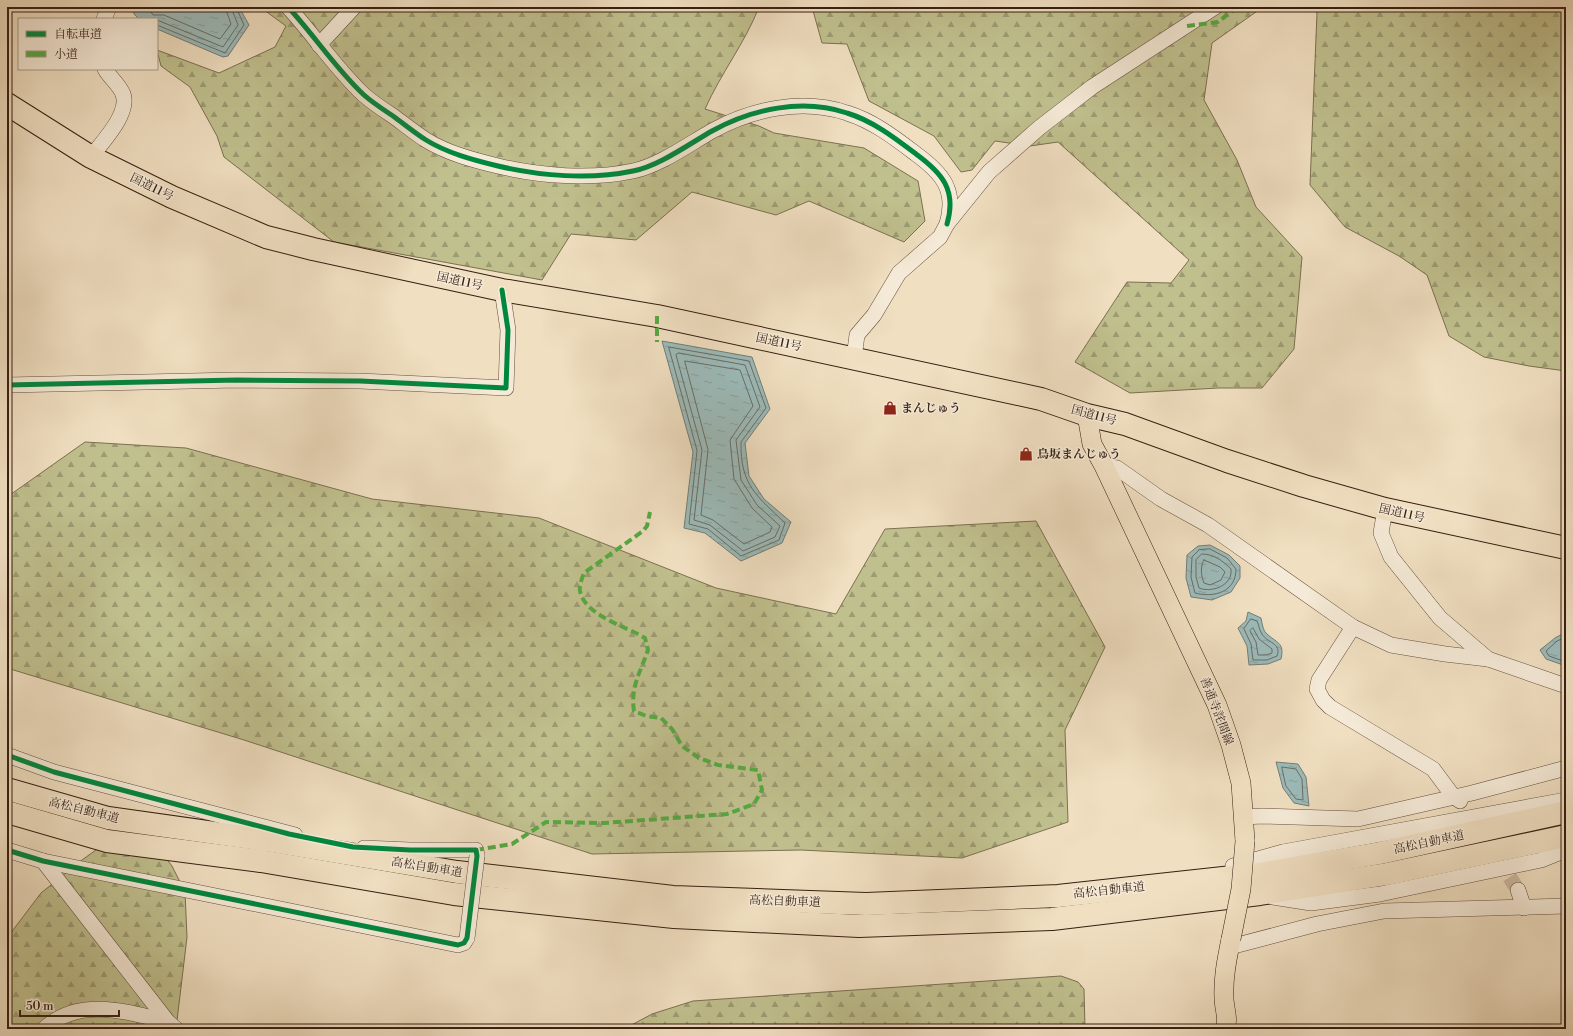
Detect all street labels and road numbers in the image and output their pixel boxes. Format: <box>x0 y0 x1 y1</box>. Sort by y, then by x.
street label: 国道11号 <box>127 170 176 204</box>
street label: 国道11号 <box>435 269 484 294</box>
street label: 国道11号 <box>754 330 803 355</box>
street label: 国道11号 <box>1069 402 1118 429</box>
street label: 国道11号 <box>1377 501 1426 526</box>
street label: 善通寺詫間線 <box>1197 675 1236 747</box>
street label: 高松自動車道 <box>47 794 121 826</box>
street label: 高松自動車道 <box>1392 828 1466 857</box>
street label: 高松自動車道 <box>390 854 464 881</box>
street label: 高松自動車道 <box>1072 879 1146 902</box>
street label: 高松自動車道 <box>749 893 821 910</box>

